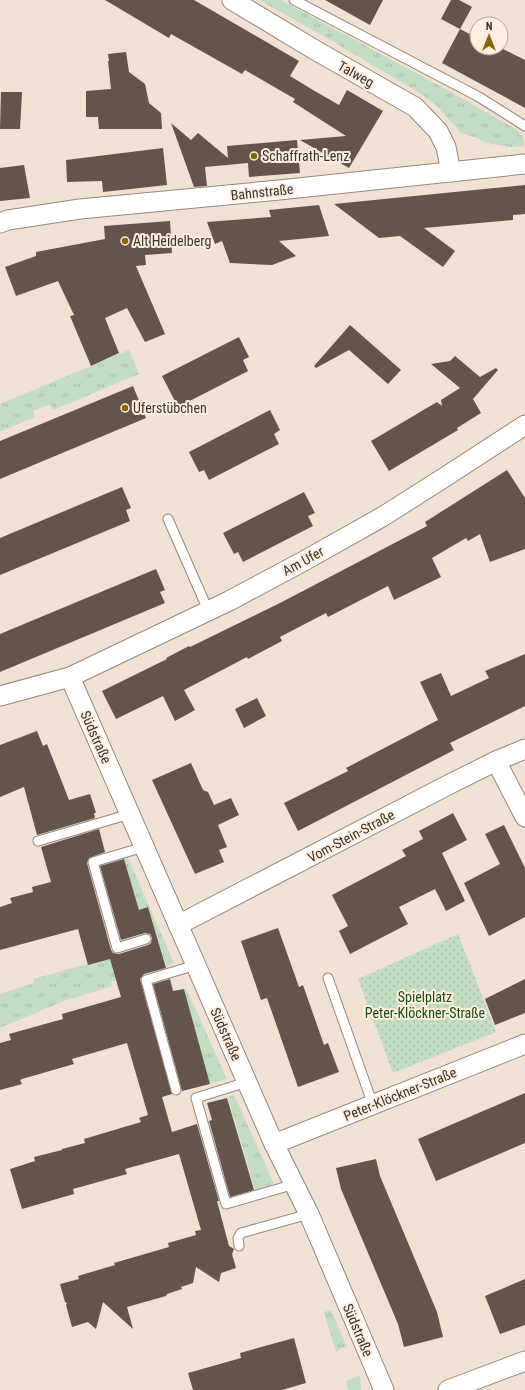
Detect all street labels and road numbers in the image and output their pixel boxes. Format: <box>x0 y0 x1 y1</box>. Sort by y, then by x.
street label: Talweg <box>335 58 377 90</box>
street label: Bahnstraße <box>230 181 295 203</box>
street label: Am Ufer <box>280 543 326 579</box>
street label: Südstraße <box>77 708 115 766</box>
street label: Vom-Stein-Straße <box>305 806 398 866</box>
street label: Südstraße <box>207 1005 245 1063</box>
street label: Peter-Klöckner-Straße <box>341 1064 459 1124</box>
street label: Südstraße <box>340 1301 376 1359</box>

